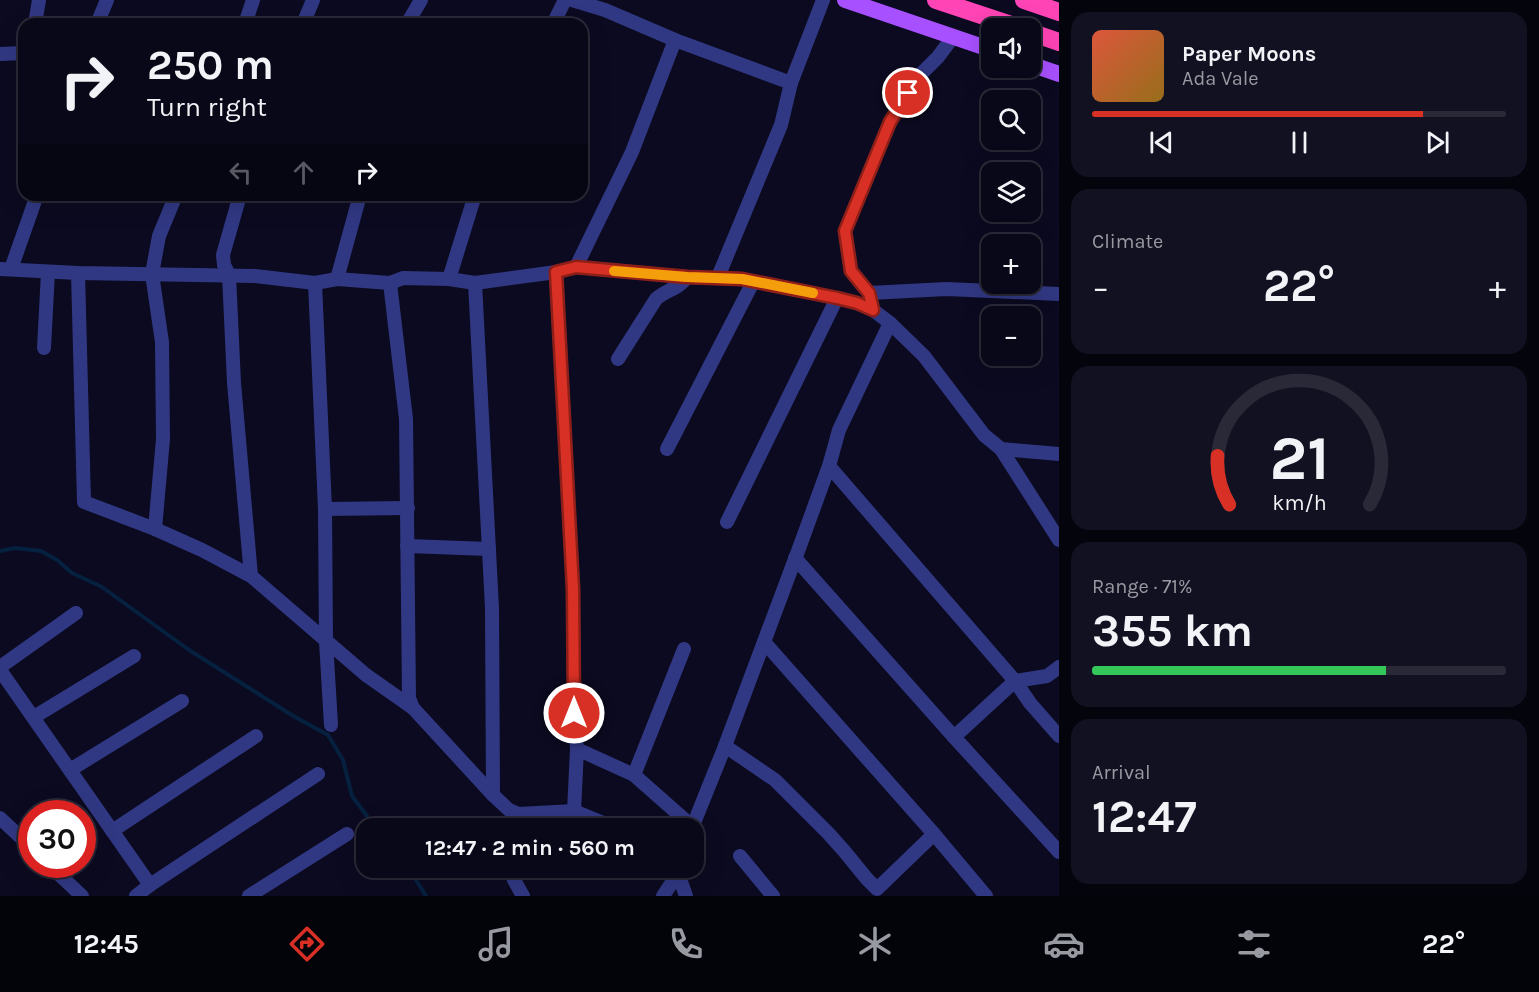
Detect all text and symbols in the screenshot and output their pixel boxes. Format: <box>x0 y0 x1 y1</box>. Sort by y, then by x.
map controls <box>981 18 1041 366</box>
button: sound <box>981 18 1041 78</box>
text: 250 m <box>147 40 274 90</box>
text: Paper Moons <box>1182 41 1316 67</box>
icon: right <box>48 42 126 120</box>
pin <box>882 67 933 118</box>
text: Ada Vale <box>1182 67 1259 90</box>
icon: arrive <box>891 76 924 109</box>
button: search <box>981 90 1041 150</box>
text: Turn right <box>147 91 267 123</box>
icon: previous <box>1145 126 1178 159</box>
icon: pause <box>1283 126 1316 159</box>
icon: next <box>1421 126 1454 159</box>
icon: left <box>224 156 257 189</box>
icon: ahead <box>287 156 320 189</box>
icon: right <box>350 156 383 189</box>
button: layers <box>981 162 1041 222</box>
text: Climate <box>1092 230 1163 253</box>
button: + <box>981 234 1041 294</box>
text: 22° <box>1263 260 1335 312</box>
text: − <box>1092 268 1109 306</box>
text: + <box>1489 268 1506 306</box>
button: − <box>981 306 1041 366</box>
text: 21 <box>1269 422 1329 495</box>
text: km/h <box>1272 490 1326 515</box>
text: Range · 71% <box>1092 575 1192 598</box>
text: 355 km <box>1092 605 1253 657</box>
position arrow <box>542 681 606 745</box>
text: Arrival <box>1092 761 1151 784</box>
text: 12:47 <box>1092 791 1197 843</box>
speed limit sign: 30 <box>18 800 96 878</box>
text: 12:47 · 2 min · 560 m <box>425 835 635 861</box>
icon: directions <box>286 923 328 965</box>
icon: music <box>475 923 517 965</box>
icon: phone <box>665 923 707 965</box>
icon: climate <box>854 923 896 965</box>
icon: car <box>1043 923 1085 965</box>
icon: filters <box>1233 923 1275 965</box>
text: 12:45 <box>74 928 139 960</box>
text: 22° <box>1422 928 1465 960</box>

